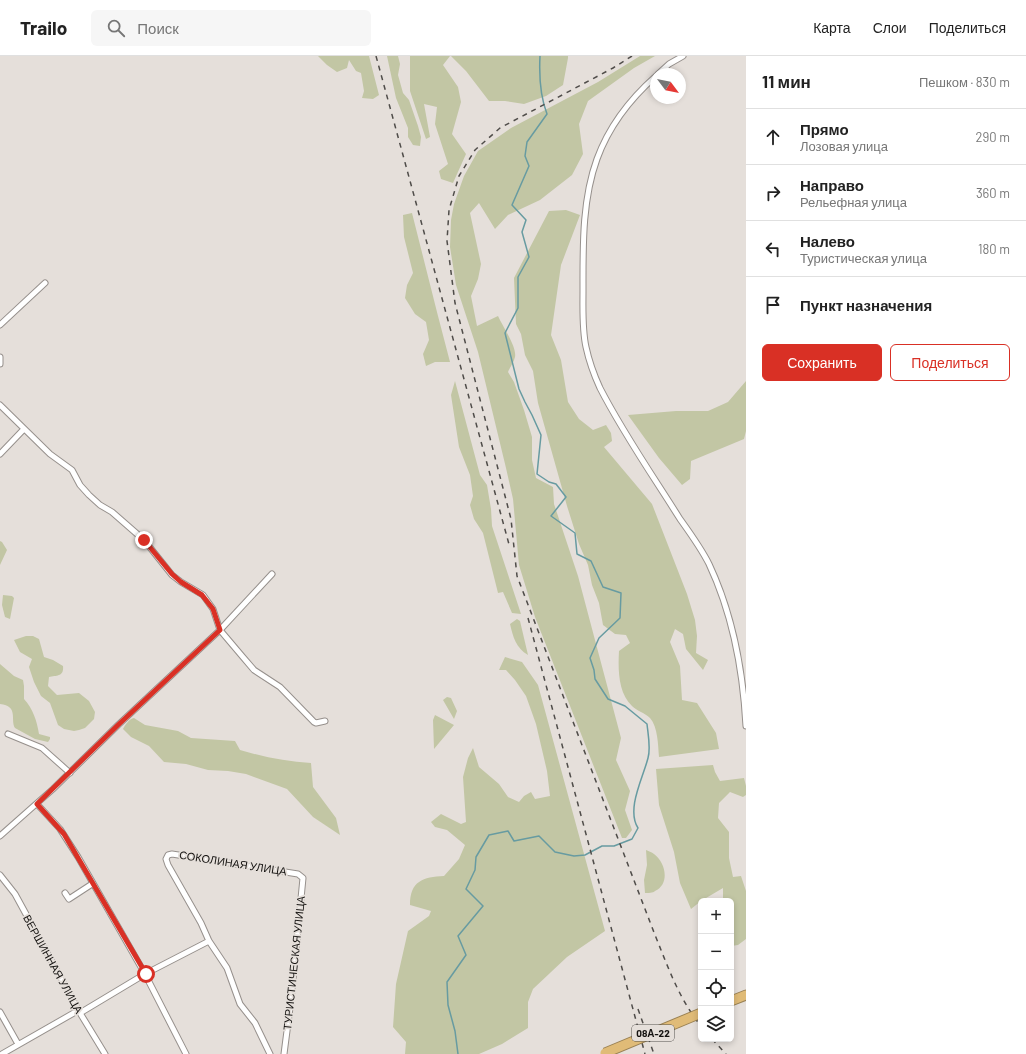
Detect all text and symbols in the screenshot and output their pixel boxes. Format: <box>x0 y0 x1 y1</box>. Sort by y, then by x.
search box <box>91 10 371 46</box>
text: Trailo <box>20 16 67 39</box>
icon: search <box>105 17 127 39</box>
text: Поиск <box>137 19 179 37</box>
text: Карта <box>813 19 851 36</box>
text: Слои <box>873 19 907 36</box>
text: Поделиться <box>929 19 1006 36</box>
north arrow <box>650 68 686 104</box>
text: 11 мин <box>762 71 811 91</box>
text: Пешком · 830 m <box>919 74 1010 90</box>
text: Прямо <box>800 120 849 138</box>
icon: ahead <box>762 126 784 148</box>
text: 290 m <box>976 129 1010 145</box>
text: Лозовая улица <box>800 138 888 154</box>
text: Направо <box>800 176 864 194</box>
icon: right <box>762 182 784 204</box>
text: 360 m <box>976 185 1010 201</box>
text: Рельефная улица <box>800 194 907 210</box>
text: Налево <box>800 232 855 250</box>
icon: left <box>762 238 784 260</box>
text: 180 m <box>978 241 1010 257</box>
text: Туристическая улица <box>800 250 927 266</box>
icon: arrive <box>762 294 784 316</box>
text: Пункт назначения <box>800 296 932 314</box>
button: Сохранить <box>762 344 882 381</box>
button: Поделиться <box>890 344 1010 381</box>
route end <box>135 531 153 549</box>
street label: СОКОЛИНАЯ УЛИЦА <box>178 848 288 878</box>
street label: ТУРИСТИЧЕСКАЯ УЛИЦА <box>280 895 307 1031</box>
map controls <box>698 898 734 1042</box>
button: + <box>698 898 734 934</box>
street label: ВЕРШИННАЯ УЛИЦА <box>21 912 86 1016</box>
button: − <box>698 934 734 970</box>
route start <box>137 965 155 983</box>
button: locate <box>698 970 734 1006</box>
button: layers <box>698 1006 734 1042</box>
road number: 08А-22 <box>632 1025 674 1041</box>

